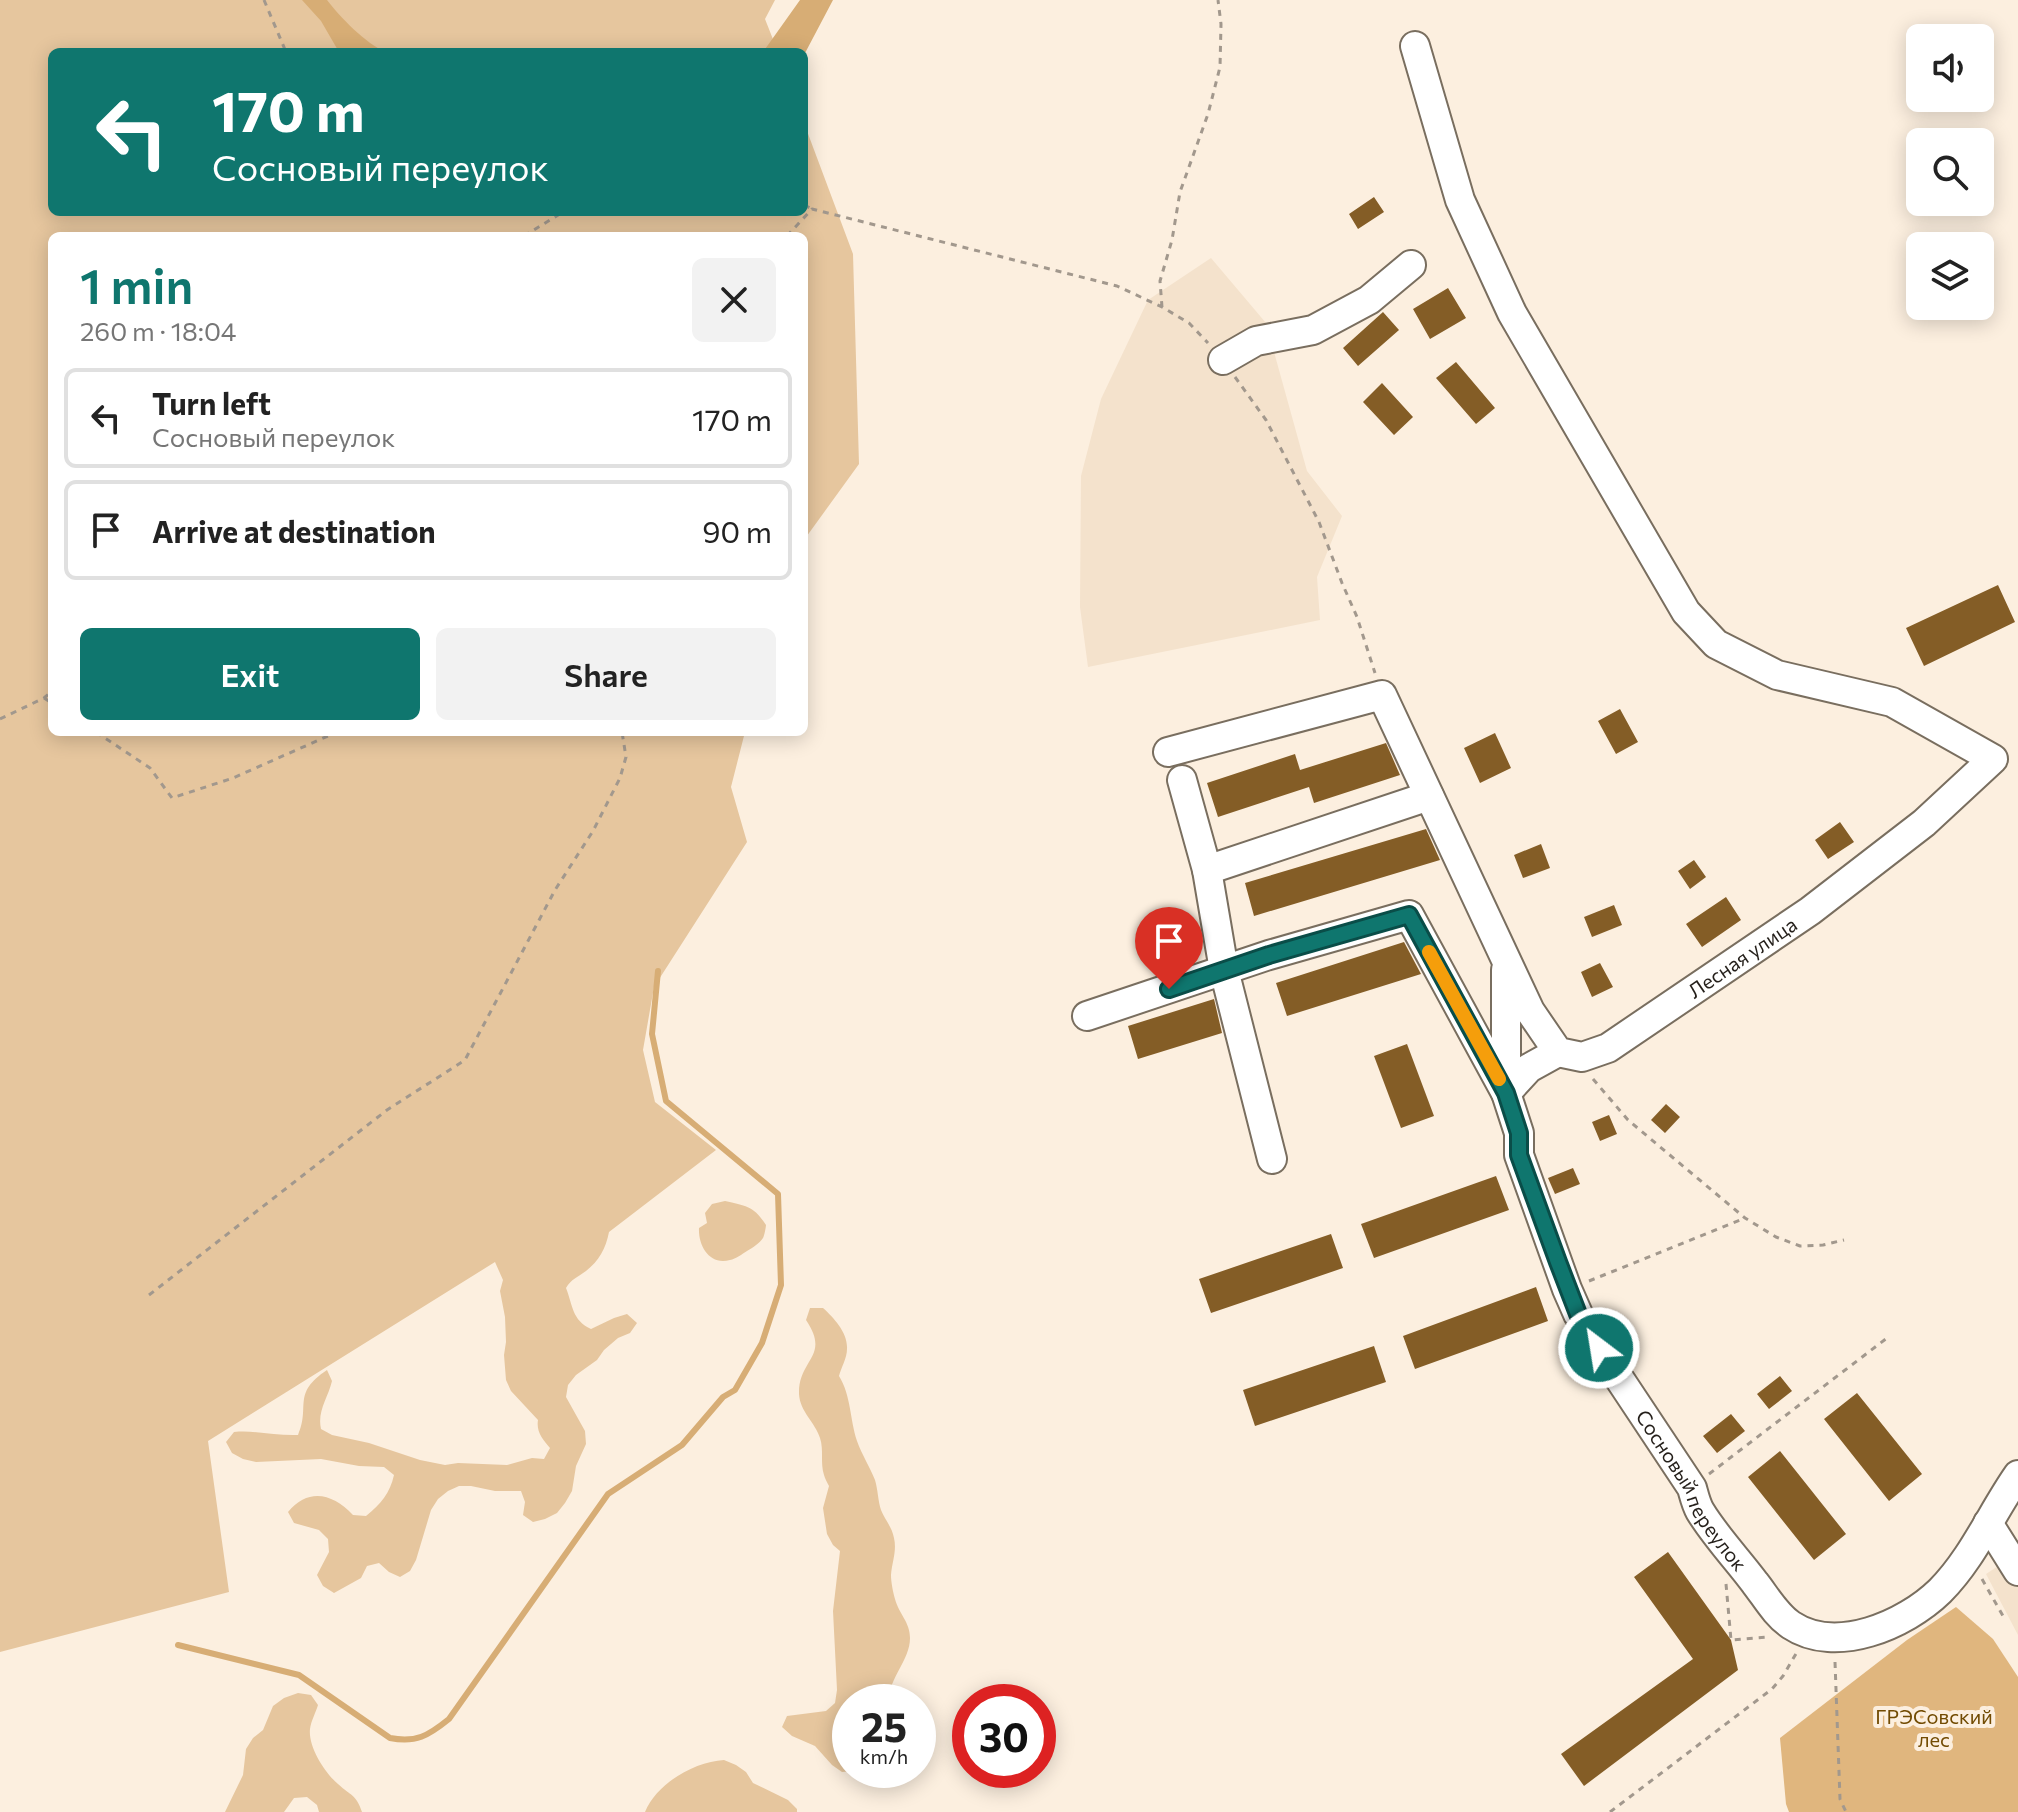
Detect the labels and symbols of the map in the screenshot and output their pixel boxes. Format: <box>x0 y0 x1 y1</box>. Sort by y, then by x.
pin <box>1135 907 1203 989</box>
street label: Лесная улица <box>1683 912 1801 1003</box>
position arrow <box>1557 1306 1641 1390</box>
street label: Сосновый переулок <box>1631 1405 1753 1575</box>
speed limit sign: 30 <box>952 1684 1056 1788</box>
park label: ГРЭСовский лес <box>1875 1704 1993 1751</box>

